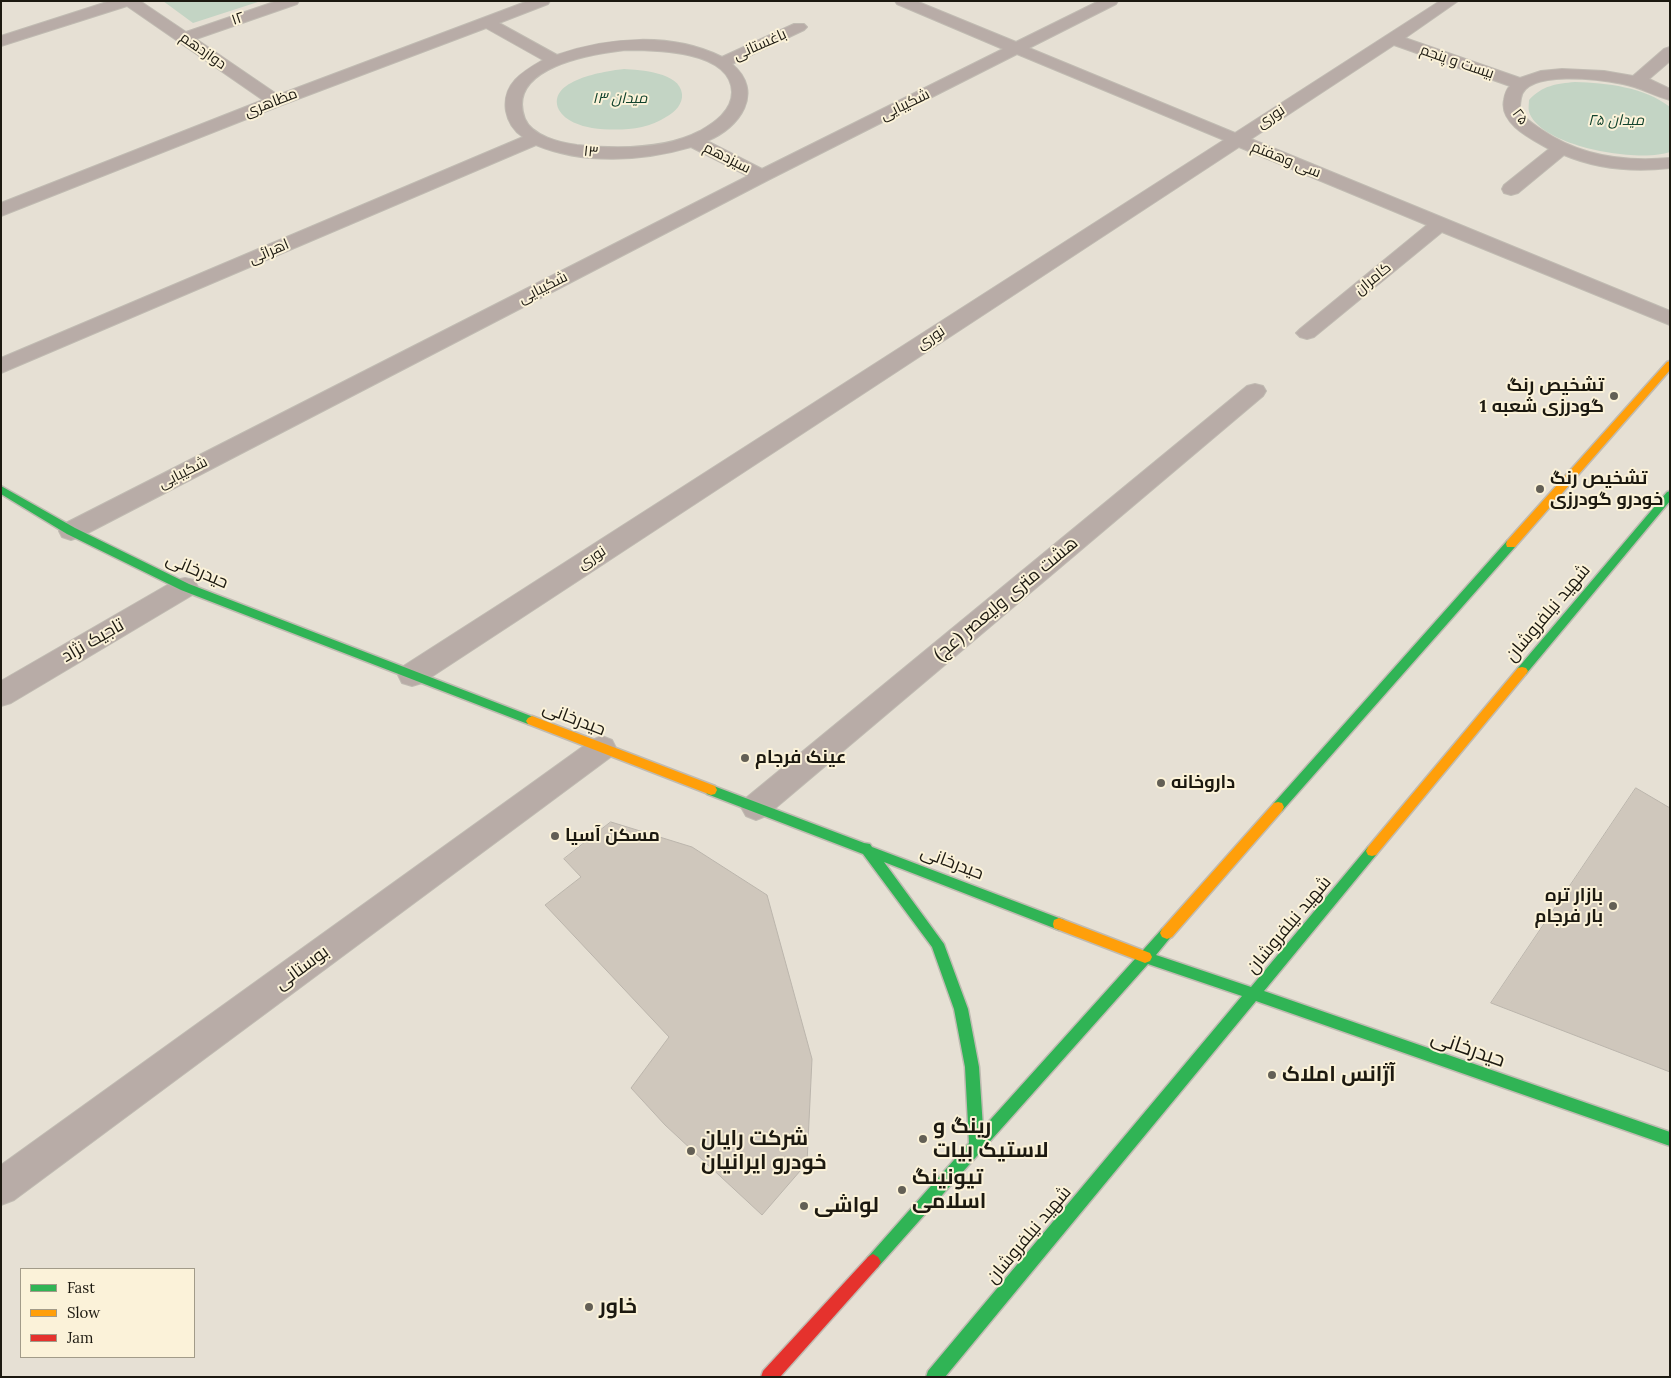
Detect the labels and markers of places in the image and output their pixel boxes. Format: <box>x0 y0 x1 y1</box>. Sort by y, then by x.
place label: تشخیص رنگ گودرزی شعبه 1 <box>1480 375 1604 418</box>
marker: تشخیص رنگ گودرزی شعبه 1 <box>1608 390 1620 402</box>
place label: تشخیص رنگ خودرو گودرزی <box>1550 468 1663 510</box>
marker: تشخیص رنگ خودرو گودرزی <box>1534 483 1546 495</box>
place label: عینک فرجام <box>755 747 846 769</box>
marker: عینک فرجام <box>739 752 751 764</box>
place label: داروخانه <box>1171 772 1235 794</box>
marker: داروخانه <box>1155 777 1167 789</box>
place label: مسکن آسیا <box>565 825 660 847</box>
marker: مسکن آسیا <box>549 830 561 842</box>
place label: بازار تره بار فرجام <box>1534 885 1603 928</box>
marker: بازار تره بار فرجام <box>1607 900 1619 912</box>
place label: آژانس املاک <box>1282 1062 1396 1088</box>
marker: آژانس املاک <box>1266 1069 1278 1081</box>
place label: رینگ و لاستیک بیات <box>933 1114 1049 1164</box>
place label: شرکت رایان خودرو ایرانیان <box>701 1126 827 1176</box>
marker: رینگ و لاستیک بیات <box>917 1133 929 1145</box>
marker: شرکت رایان خودرو ایرانیان <box>685 1145 697 1157</box>
place label: تیونینگ اسلامی <box>912 1165 986 1215</box>
marker: تیونینگ اسلامی <box>896 1184 908 1196</box>
place label: لواشی <box>814 1193 879 1219</box>
marker: لواشی <box>798 1200 810 1212</box>
place label: خاور <box>599 1294 637 1320</box>
marker: خاور <box>583 1301 595 1313</box>

